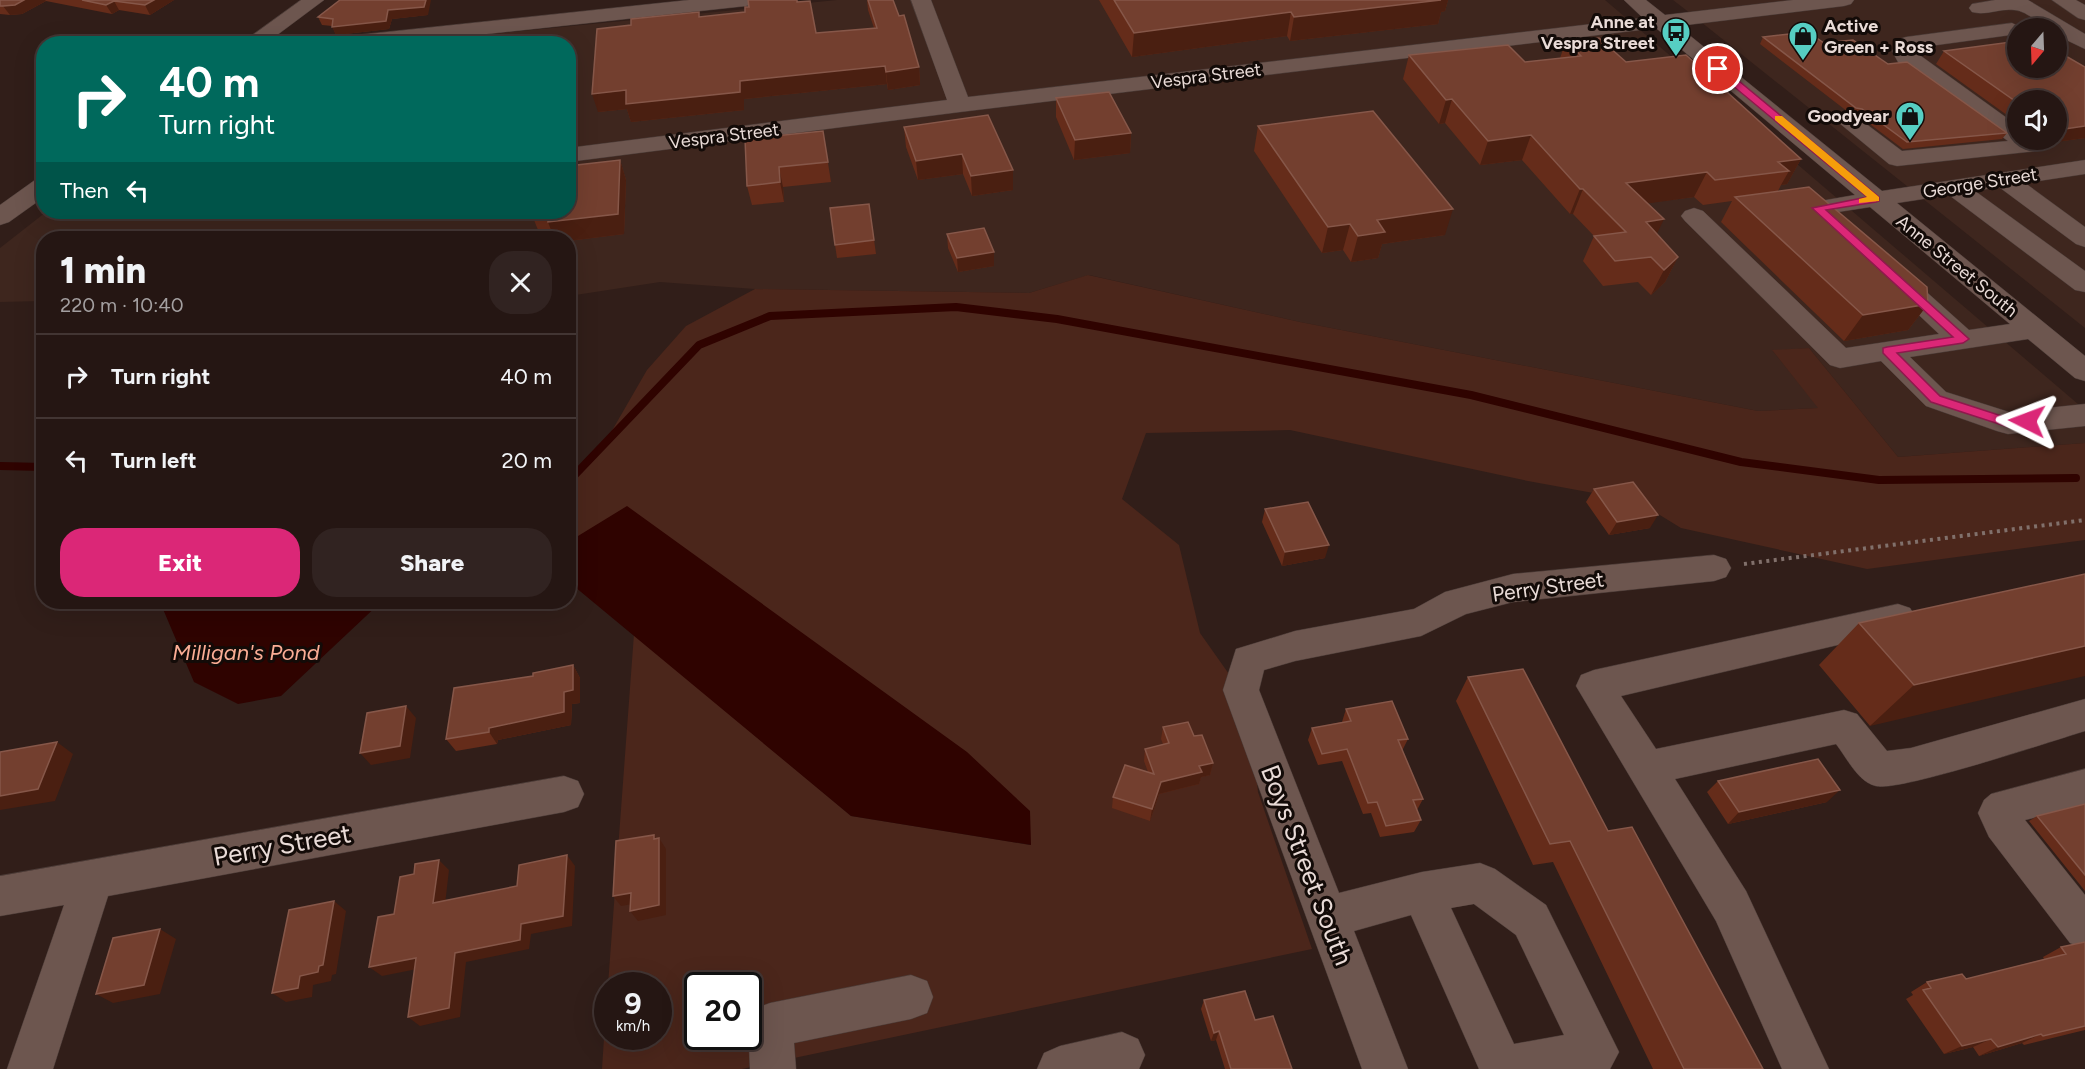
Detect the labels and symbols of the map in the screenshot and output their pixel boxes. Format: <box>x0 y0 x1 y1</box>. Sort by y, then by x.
place label: Anne at Vespra Street <box>1541 11 1655 54</box>
place label: Active Green + Ross <box>1824 15 1934 58</box>
bus stop icon: Anne at Vespra Street <box>1660 16 1692 58</box>
north arrow <box>2007 18 2067 78</box>
shop icon: Active Green + Ross <box>1787 20 1819 62</box>
pin <box>1692 43 1743 94</box>
street label: Vespra Street <box>1150 58 1262 94</box>
shop icon: Goodyear <box>1894 100 1926 142</box>
place label: Goodyear <box>1808 105 1889 127</box>
street label: Vespra Street <box>668 118 780 154</box>
street label: George Street <box>1921 163 2039 203</box>
street label: Anne Street South <box>1892 210 2022 322</box>
position arrow <box>1995 389 2059 453</box>
street label: Perry Street <box>1490 566 1605 607</box>
water label: Milligan's Pond <box>172 639 321 666</box>
street label: Boys Street South <box>1254 760 1360 970</box>
street label: Perry Street <box>211 817 354 873</box>
speed limit sign: 20 <box>684 972 762 1050</box>

